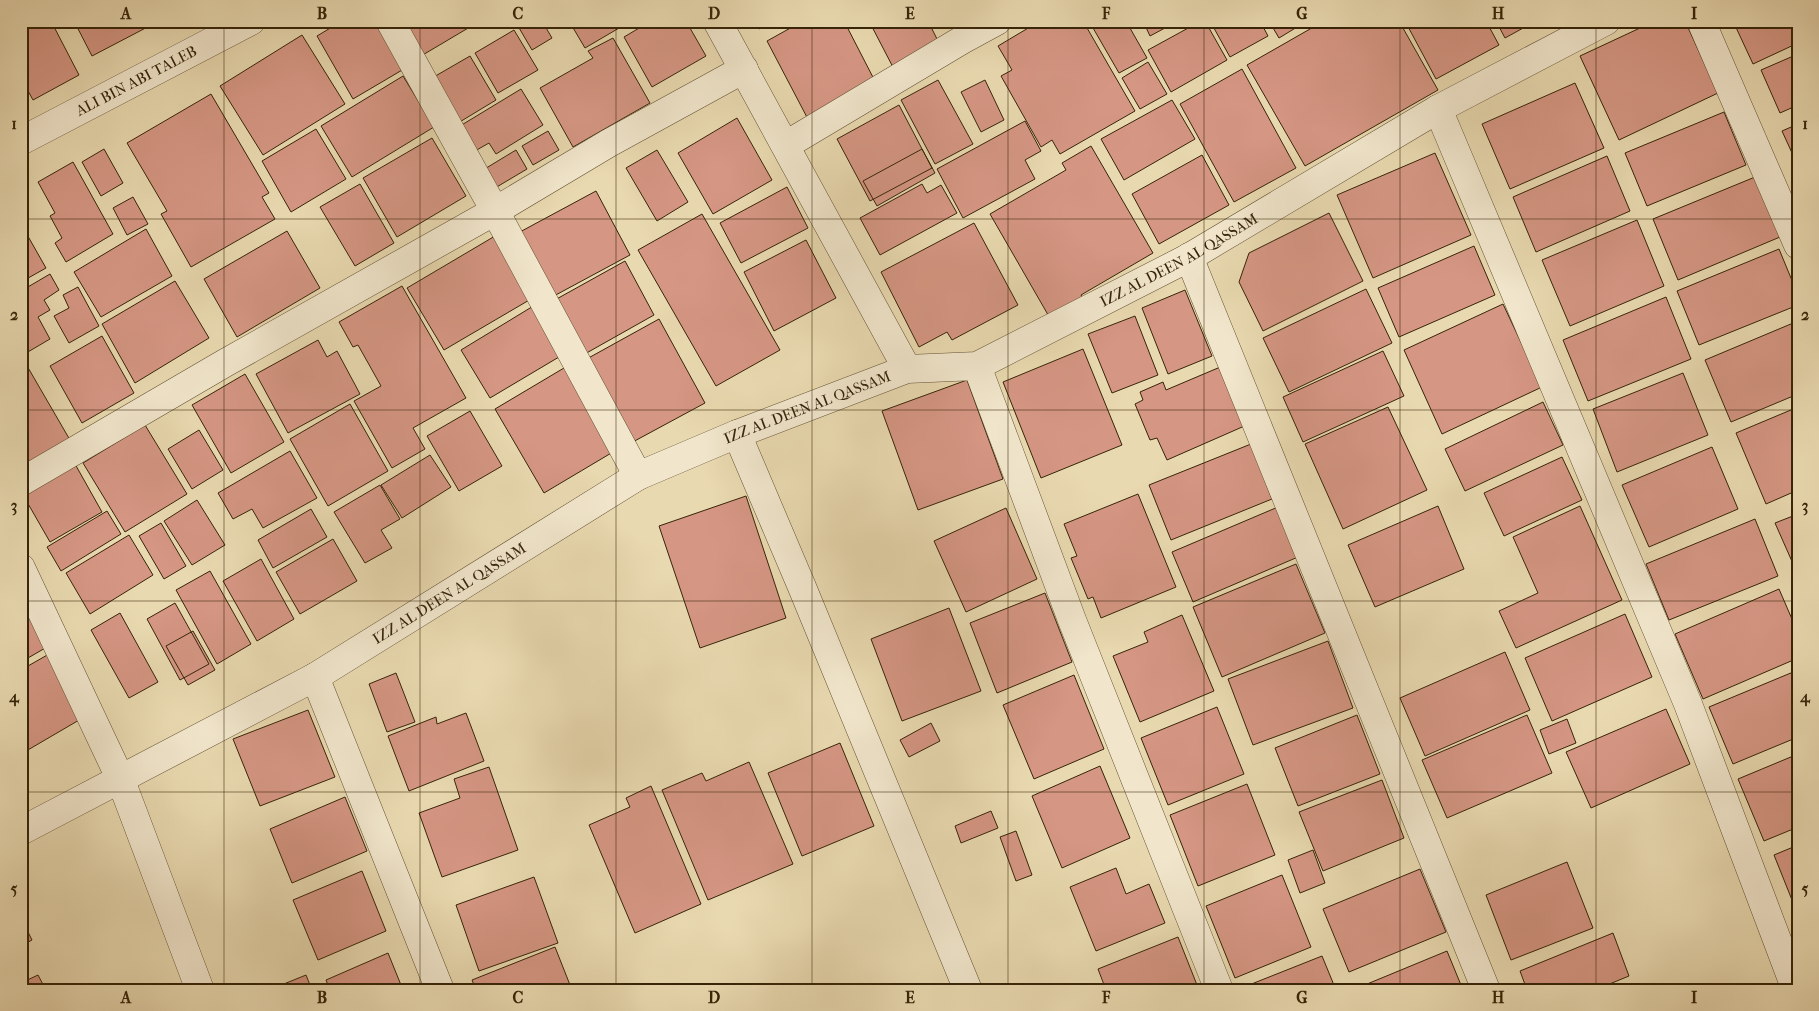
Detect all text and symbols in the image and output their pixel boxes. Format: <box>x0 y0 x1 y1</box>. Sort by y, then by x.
text: A <box>120 4 132 23</box>
text: B <box>317 4 327 23</box>
text: C <box>513 4 524 23</box>
text: D <box>708 4 720 23</box>
text: E <box>905 4 915 23</box>
text: F <box>1101 4 1111 23</box>
text: G <box>1296 4 1308 23</box>
text: H <box>1492 4 1505 23</box>
text: I <box>1691 4 1698 23</box>
street label: ALI BIN ABI TALEB <box>72 42 200 120</box>
text: 1 <box>11 114 17 133</box>
text: 1 <box>1802 114 1808 133</box>
street label: IZZ AL DEEN AL QASSAM <box>1097 209 1261 311</box>
text: 2 <box>10 305 18 324</box>
text: 2 <box>1801 305 1809 324</box>
street label: IZZ AL DEEN AL QASSAM <box>721 367 894 448</box>
text: 3 <box>11 496 17 516</box>
text: 3 <box>1802 496 1808 516</box>
street label: IZZ AL DEEN AL QASSAM <box>369 539 530 648</box>
text: 4 <box>8 687 20 707</box>
text: 4 <box>1799 687 1811 707</box>
text: 5 <box>11 879 18 898</box>
text: 5 <box>1802 879 1809 898</box>
text: A <box>120 988 132 1007</box>
text: B <box>317 988 327 1007</box>
text: C <box>513 988 524 1007</box>
text: D <box>708 988 720 1007</box>
text: E <box>905 988 915 1007</box>
text: F <box>1101 988 1111 1007</box>
text: G <box>1296 988 1308 1007</box>
text: H <box>1492 988 1505 1007</box>
text: I <box>1691 988 1698 1007</box>

